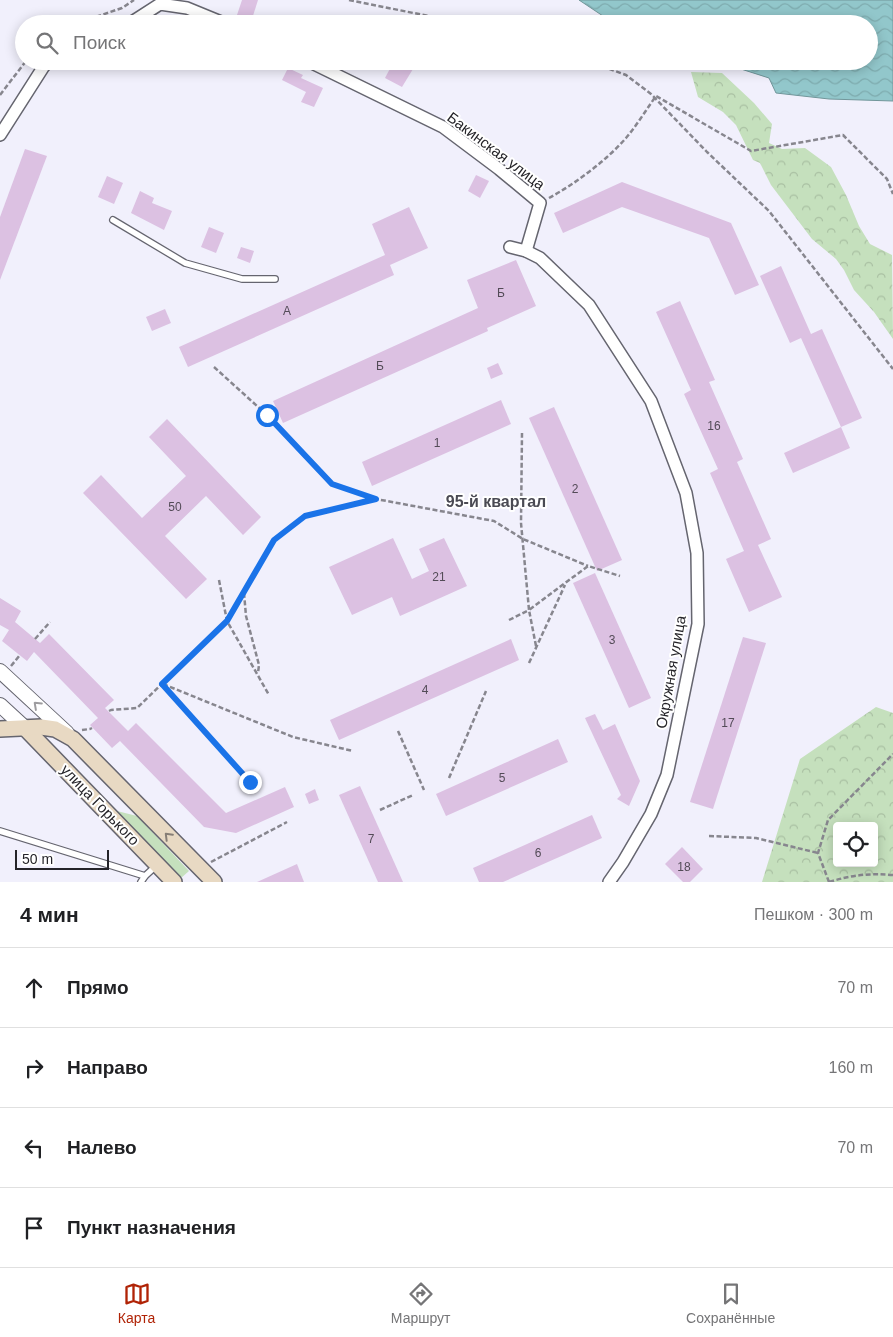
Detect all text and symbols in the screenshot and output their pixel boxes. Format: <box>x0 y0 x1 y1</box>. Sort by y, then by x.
search box <box>15 15 878 70</box>
icon: search <box>33 29 61 57</box>
text: Поиск <box>73 32 126 53</box>
street label: Бакинская улица <box>444 108 549 193</box>
house number: Б <box>497 286 505 300</box>
house number: А <box>283 304 291 318</box>
house number: Б <box>376 359 384 373</box>
route start <box>256 404 279 427</box>
house number: 16 <box>707 419 721 433</box>
house number: 1 <box>434 436 441 450</box>
house number: 2 <box>572 482 579 496</box>
district label: 95-й квартал <box>446 493 546 510</box>
house number: 50 <box>168 500 182 514</box>
house number: 21 <box>432 570 446 584</box>
street label: Окружная улица <box>652 614 689 730</box>
house number: 3 <box>609 633 616 647</box>
house number: 4 <box>422 683 429 697</box>
one-way arrow <box>34 702 43 711</box>
house number: 17 <box>721 716 735 730</box>
street label: улица Горького <box>58 761 143 849</box>
route end <box>239 771 262 794</box>
house number: 5 <box>499 771 506 785</box>
map controls <box>833 822 878 867</box>
button: locate <box>833 822 878 867</box>
house number: 7 <box>368 832 375 846</box>
one-way arrow <box>165 833 174 842</box>
house number: 6 <box>535 846 542 860</box>
scale bar <box>15 847 109 870</box>
text: 50 m <box>22 851 53 867</box>
house number: 18 <box>677 860 691 874</box>
text: 4 мин <box>20 903 79 926</box>
text: Пешком · 300 m <box>754 906 873 923</box>
icon: ahead <box>20 974 48 1002</box>
text: Прямо <box>67 977 129 998</box>
text: 70 m <box>837 979 873 996</box>
icon: right <box>20 1054 48 1082</box>
text: Направо <box>67 1057 148 1078</box>
text: 160 m <box>829 1059 873 1076</box>
icon: left <box>20 1134 48 1162</box>
text: Налево <box>67 1137 137 1158</box>
text: 70 m <box>837 1139 873 1156</box>
icon: arrive <box>20 1214 48 1242</box>
text: Пункт назначения <box>67 1217 236 1238</box>
tab: Карта <box>118 1280 155 1326</box>
tab: Маршрут <box>391 1280 450 1326</box>
tab: Сохранённые <box>686 1280 775 1326</box>

